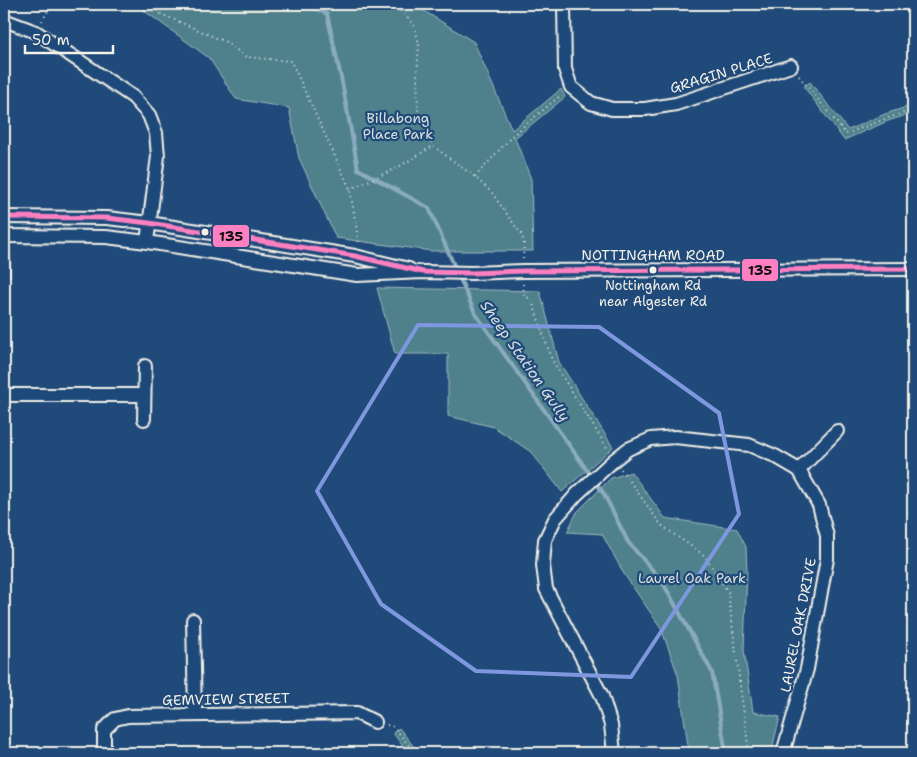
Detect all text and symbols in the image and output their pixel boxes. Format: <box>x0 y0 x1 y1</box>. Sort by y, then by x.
scale bar <box>25 22 112 54</box>
text: 50 m <box>32 30 70 50</box>
street label: GRAGIN PLACE <box>668 49 775 97</box>
park label: Billabong Place Park <box>363 109 433 143</box>
line badge: 135 <box>212 224 250 248</box>
unlabelled marker <box>200 227 210 237</box>
text: 135 <box>219 227 244 245</box>
street label: NOTTINGHAM ROAD <box>581 246 725 264</box>
line badge: 135 <box>741 258 779 282</box>
text: 135 <box>748 261 773 279</box>
marker: Nottingham Rd near Algester Rd <box>648 265 658 275</box>
place label: Nottingham Rd near Algester Rd <box>599 277 707 310</box>
water label: Sheep Station Gully <box>476 296 574 426</box>
street label: LAUREL OAK DRIVE <box>776 556 820 694</box>
park label: Laurel Oak Park <box>638 569 746 587</box>
street label: GEMVIEW STREET <box>162 689 290 709</box>

